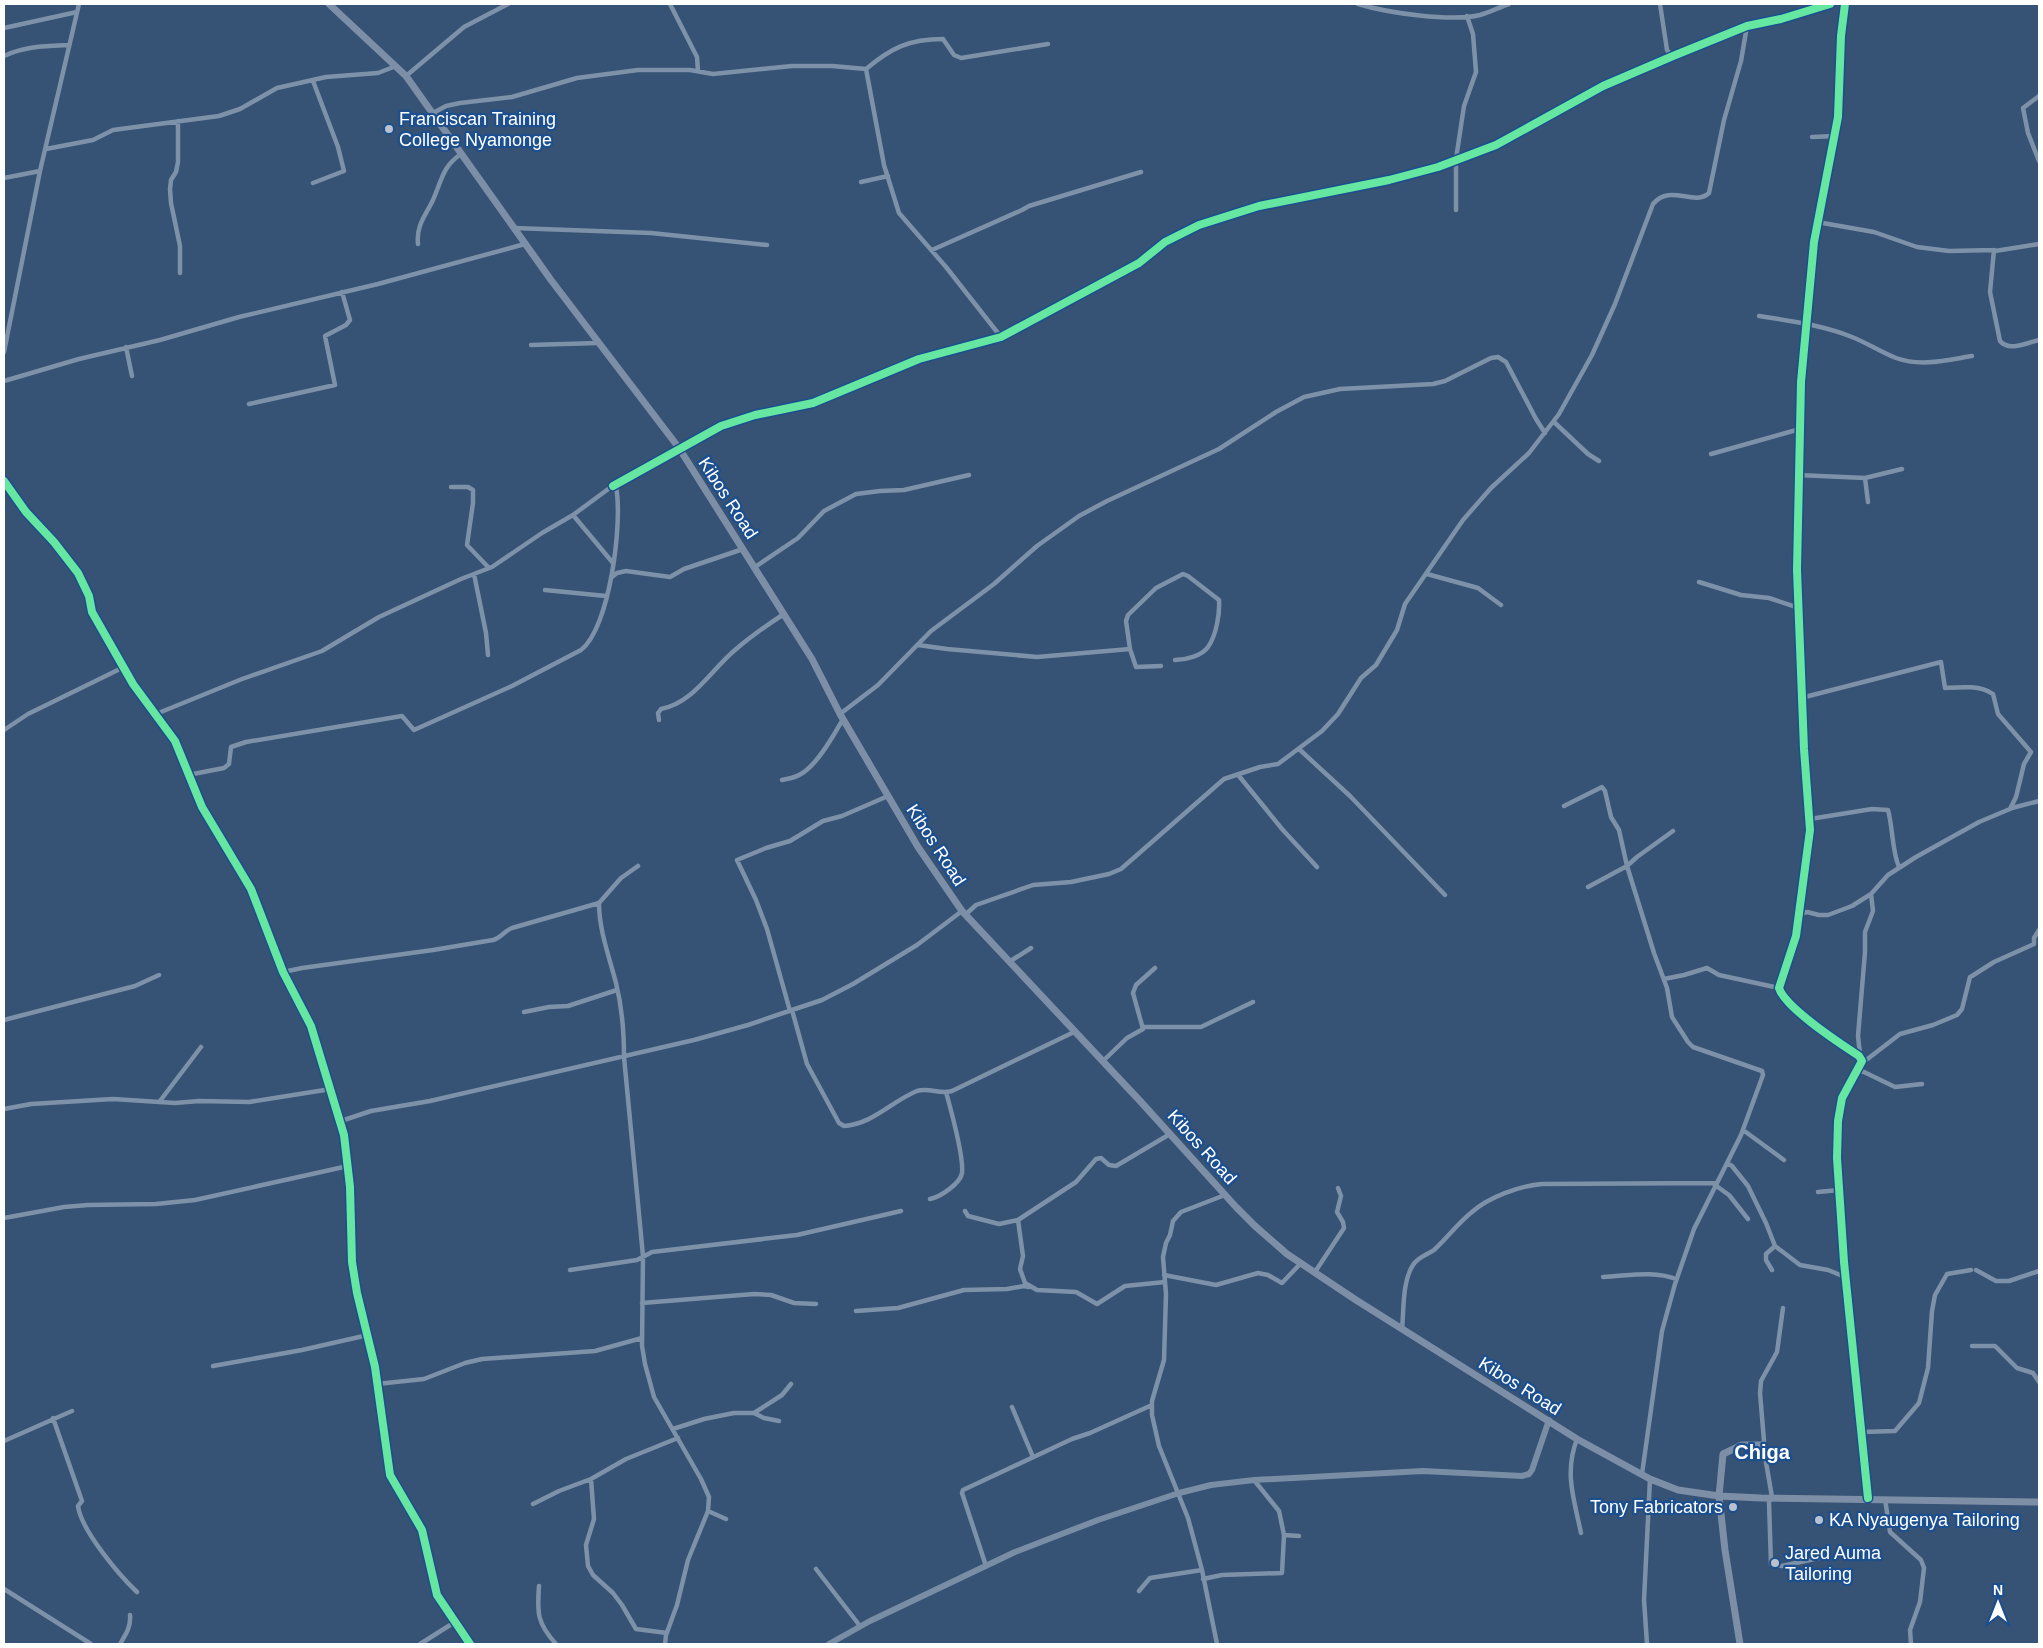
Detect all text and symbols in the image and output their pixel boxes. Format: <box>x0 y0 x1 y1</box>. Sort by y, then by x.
place label: Franciscan Training College Nyamonge <box>399 109 556 150</box>
marker: Franciscan Training College Nyamonge <box>383 123 395 135</box>
street label: Kibos Road <box>694 454 762 542</box>
street label: Kibos Road <box>902 801 970 889</box>
street label: Kibos Road <box>1163 1106 1241 1188</box>
street label: Kibos Road <box>1475 1353 1565 1419</box>
district label: Chiga <box>1734 1441 1791 1463</box>
place label: Tony Fabricators <box>1590 1497 1723 1517</box>
marker: Tony Fabricators <box>1727 1501 1739 1513</box>
place label: KA Nyaugenya Tailoring <box>1829 1510 2020 1530</box>
marker: KA Nyaugenya Tailoring <box>1813 1514 1825 1526</box>
place label: Jared Auma Tailoring <box>1785 1543 1882 1584</box>
marker: Jared Auma Tailoring <box>1769 1557 1781 1569</box>
north arrow <box>1973 1578 2023 1628</box>
text: N <box>1993 1582 2003 1598</box>

